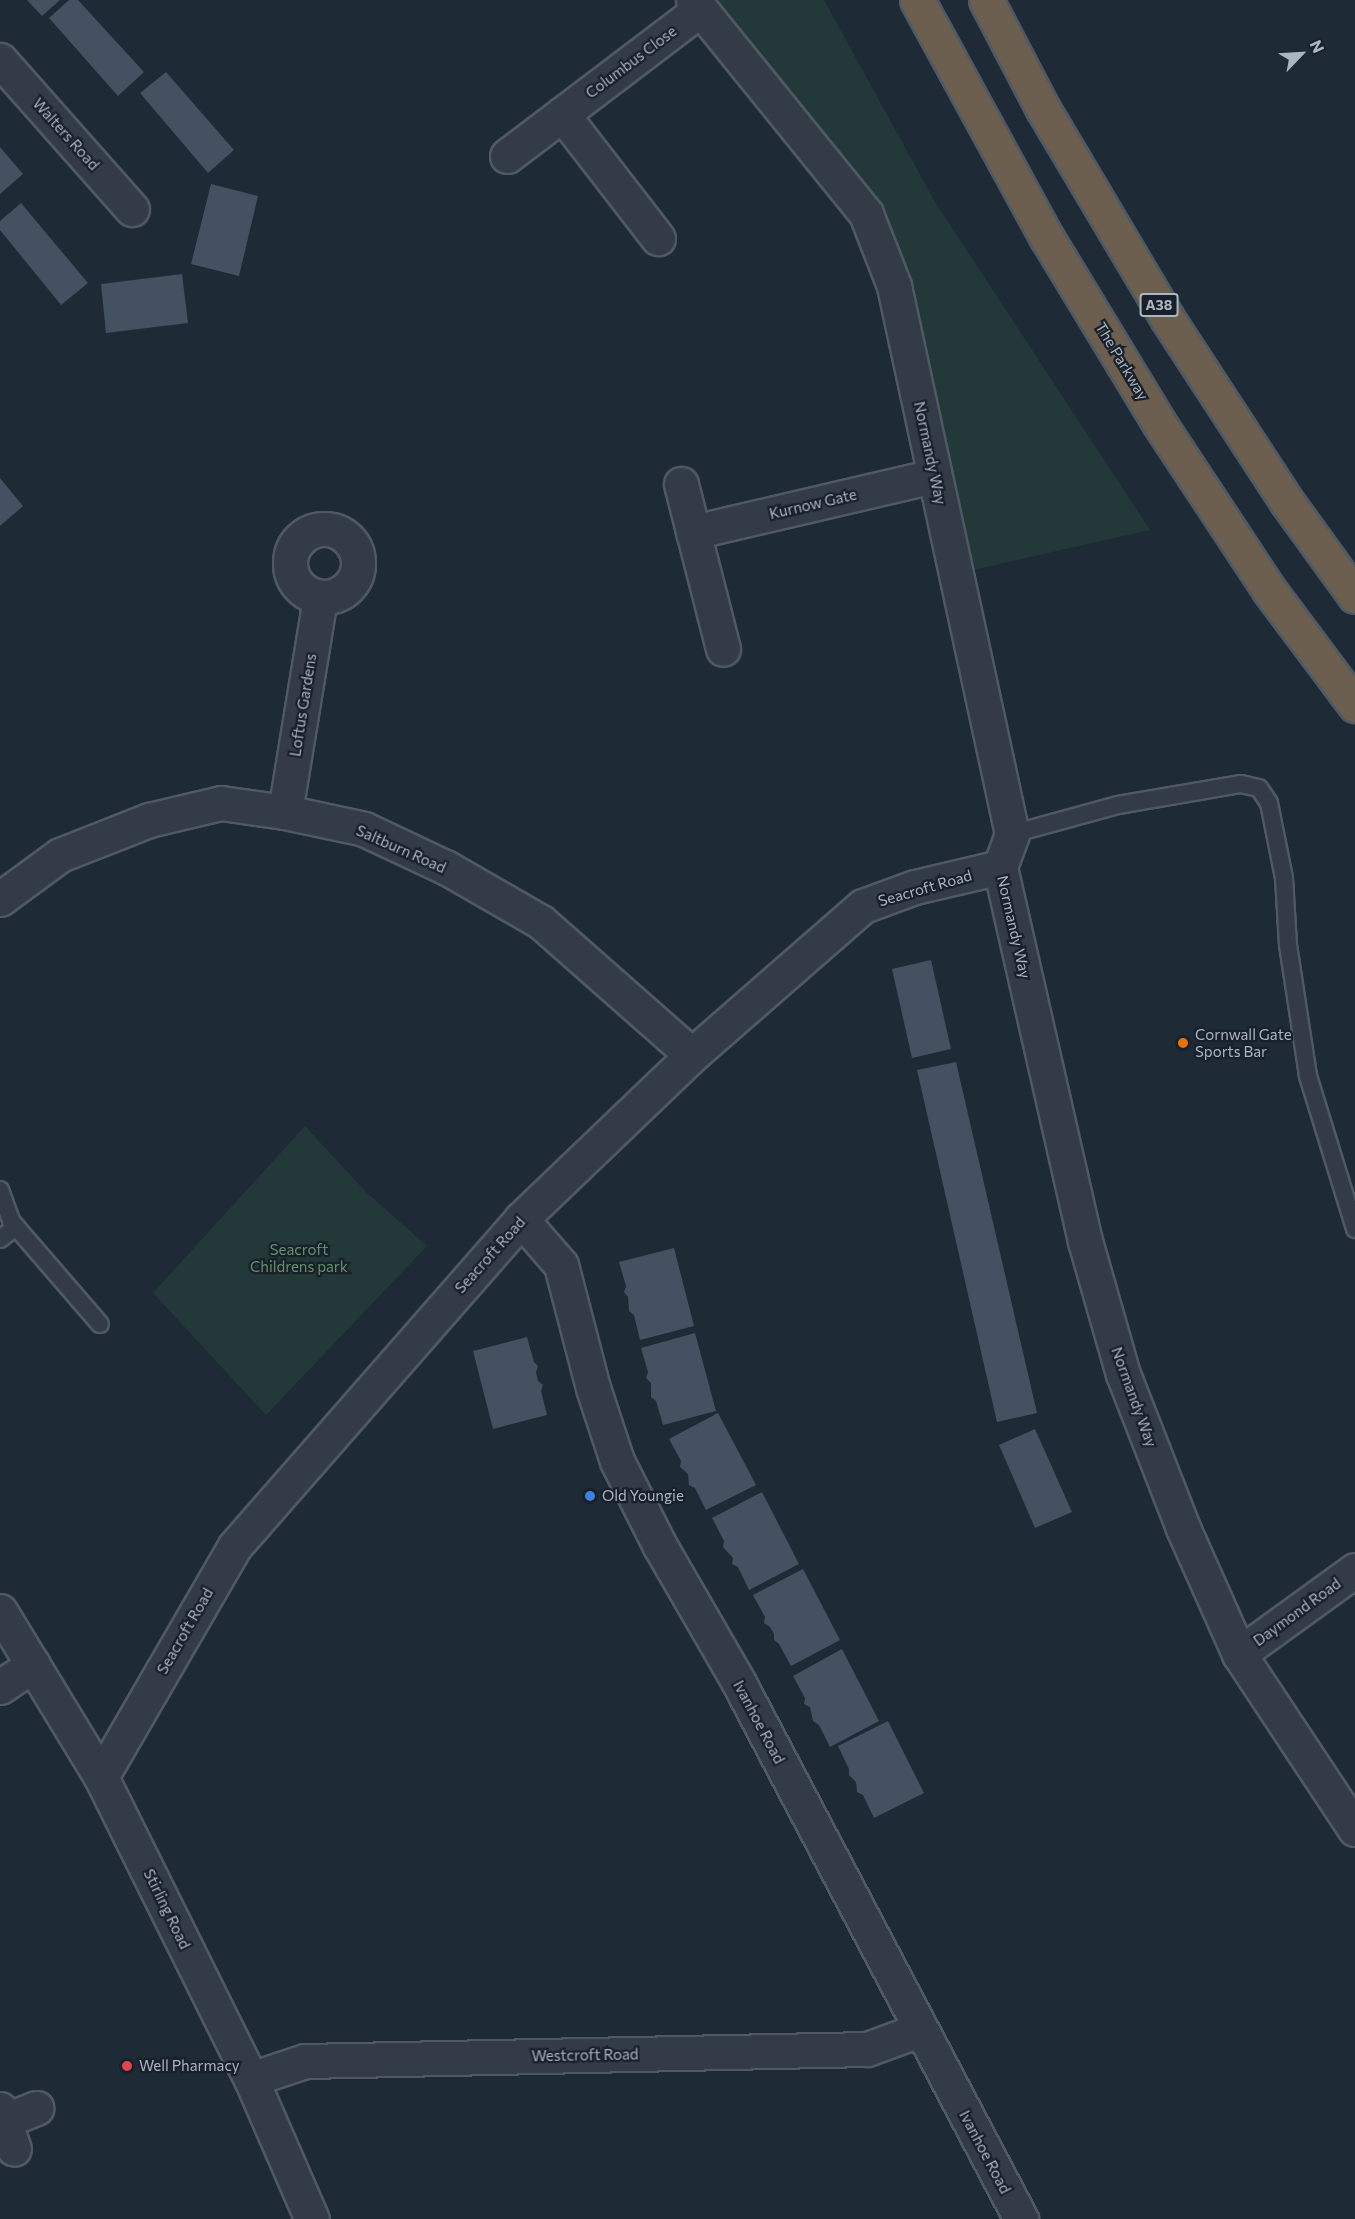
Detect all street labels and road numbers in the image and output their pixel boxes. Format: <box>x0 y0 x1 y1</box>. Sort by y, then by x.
street label: Columbus Close <box>582 22 680 102</box>
street label: Walters Road <box>29 94 103 174</box>
road number: A38 <box>1140 294 1178 316</box>
street label: The Parkway <box>1092 319 1152 403</box>
street label: Normandy Way <box>910 400 950 506</box>
street label: Kurnow Gate <box>768 485 858 523</box>
street label: Loftus Gardens <box>286 652 320 758</box>
street label: Saltburn Road <box>353 821 449 877</box>
street label: Seacroft Road <box>876 866 974 910</box>
street label: Normandy Way <box>993 874 1035 980</box>
street label: Seacroft Road <box>451 1213 529 1297</box>
street label: Normandy Way <box>1108 1345 1160 1449</box>
street label: Daymond Road <box>1250 1574 1344 1650</box>
street label: Seacroft Road <box>153 1585 217 1677</box>
street label: Ivanhoe Road <box>730 1677 788 1767</box>
street label: Stirling Road <box>140 1866 194 1952</box>
street label: Westcroft Road <box>531 2045 639 2065</box>
street label: Ivanhoe Road <box>956 2107 1014 2197</box>

